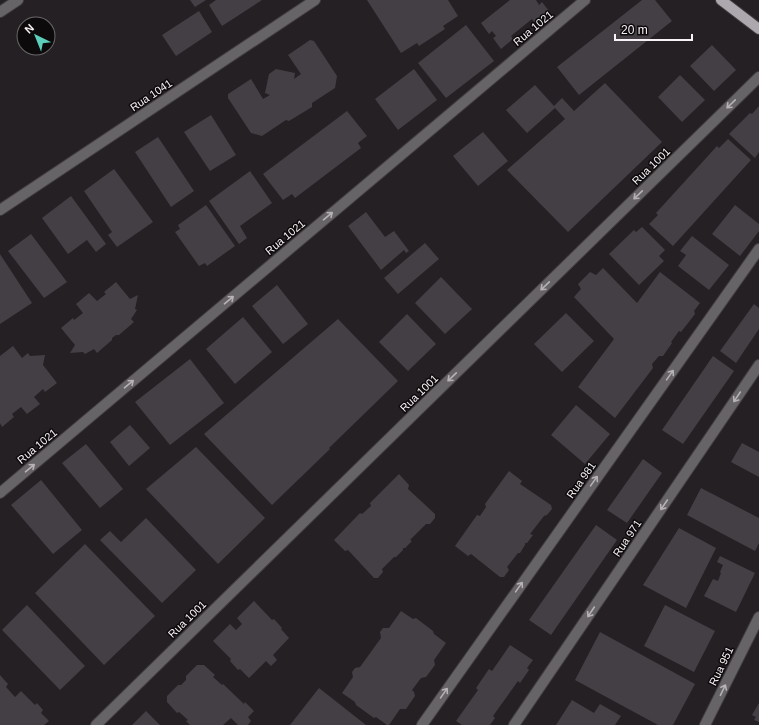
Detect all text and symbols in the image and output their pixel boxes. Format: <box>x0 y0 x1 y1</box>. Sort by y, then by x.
street label: Rua 1021 <box>511 8 555 48</box>
north arrow <box>16 16 56 56</box>
scale bar <box>615 16 692 42</box>
text: N <box>22 22 36 36</box>
text: 20 m <box>621 23 648 37</box>
street label: Rua 1041 <box>128 77 174 113</box>
one-way arrow <box>726 100 736 109</box>
street label: Rua 1001 <box>630 145 672 187</box>
one-way arrow <box>633 190 643 200</box>
one-way arrow <box>323 212 334 221</box>
street label: Rua 1021 <box>263 217 307 257</box>
one-way arrow <box>540 281 550 291</box>
one-way arrow <box>223 296 234 305</box>
one-way arrow <box>666 370 674 381</box>
street label: Rua 1001 <box>398 372 440 414</box>
one-way arrow <box>447 372 457 382</box>
one-way arrow <box>124 379 135 388</box>
one-way arrow <box>733 392 741 403</box>
street label: Rua 1021 <box>15 426 59 466</box>
street label: Rua 981 <box>564 460 598 500</box>
one-way arrow <box>24 463 35 472</box>
one-way arrow <box>590 476 598 487</box>
one-way arrow <box>660 499 668 510</box>
street label: Rua 971 <box>610 517 644 559</box>
one-way arrow <box>515 582 523 593</box>
street label: Rua 1001 <box>166 598 208 640</box>
one-way arrow <box>587 607 595 618</box>
street label: Rua 951 <box>706 645 736 687</box>
one-way arrow <box>720 684 727 696</box>
one-way arrow <box>440 688 448 699</box>

